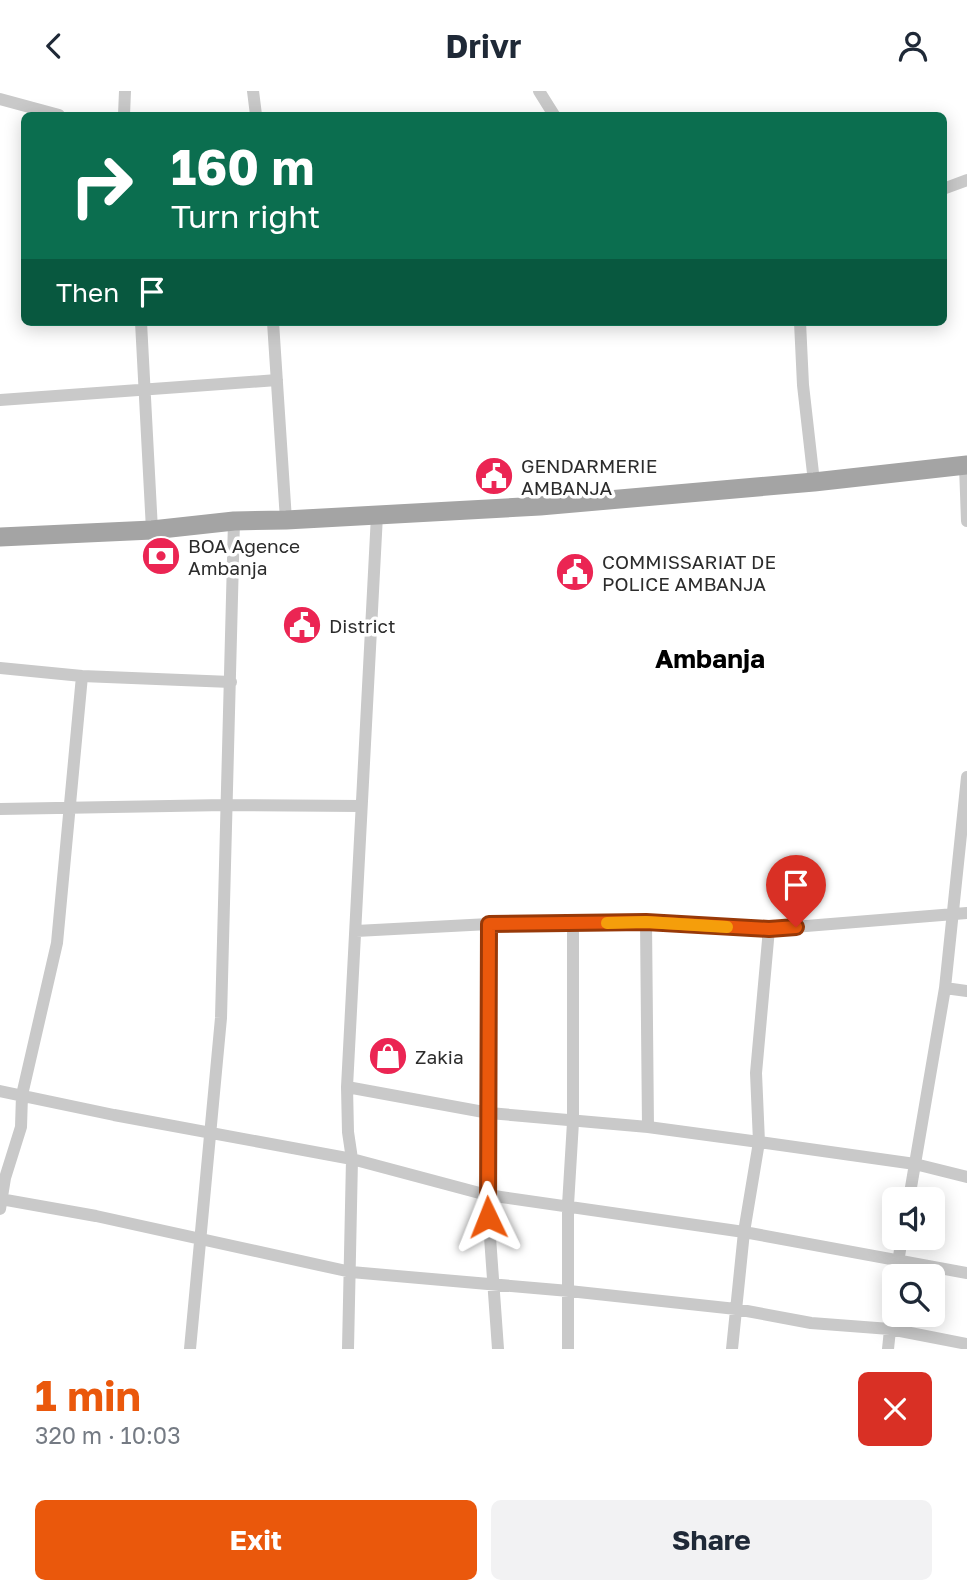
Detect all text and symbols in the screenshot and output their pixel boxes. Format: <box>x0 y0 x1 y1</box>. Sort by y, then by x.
icon: back <box>35 27 73 65</box>
text: Drivr <box>446 27 521 65</box>
icon: person <box>894 27 932 65</box>
text: 160 m <box>171 137 314 196</box>
icon: right <box>56 140 147 231</box>
text: Turn right <box>171 197 320 235</box>
icon: arrive <box>133 273 171 311</box>
text: Then <box>56 277 119 308</box>
place label: GENDARMERIE AMBANJA <box>521 454 657 499</box>
public building icon: GENDARMERIE AMBANJA <box>473 455 515 497</box>
place label: BOA Agence Ambanja <box>188 534 300 579</box>
bank icon: BOA Agence Ambanja <box>140 535 182 577</box>
place label: COMMISSARIAT DE POLICE AMBANJA <box>602 550 776 595</box>
public building icon: COMMISSARIAT DE POLICE AMBANJA <box>554 551 596 593</box>
public building icon: District <box>281 604 323 646</box>
place label: District <box>329 614 396 637</box>
district label: Ambanja <box>655 643 765 674</box>
pin <box>766 855 826 927</box>
icon: arrive <box>777 866 815 904</box>
shop icon: Zakia <box>367 1035 409 1077</box>
place label: Zakia <box>415 1045 464 1068</box>
position arrow <box>451 1180 525 1254</box>
map controls <box>882 1187 945 1327</box>
button: sound <box>882 1187 945 1250</box>
button: search <box>882 1264 945 1327</box>
text: 1 min <box>35 1370 141 1420</box>
button: close <box>858 1372 932 1446</box>
text: 320 m · 10:03 <box>35 1421 181 1449</box>
button: Exit <box>35 1500 477 1580</box>
button: Share <box>491 1500 932 1580</box>

